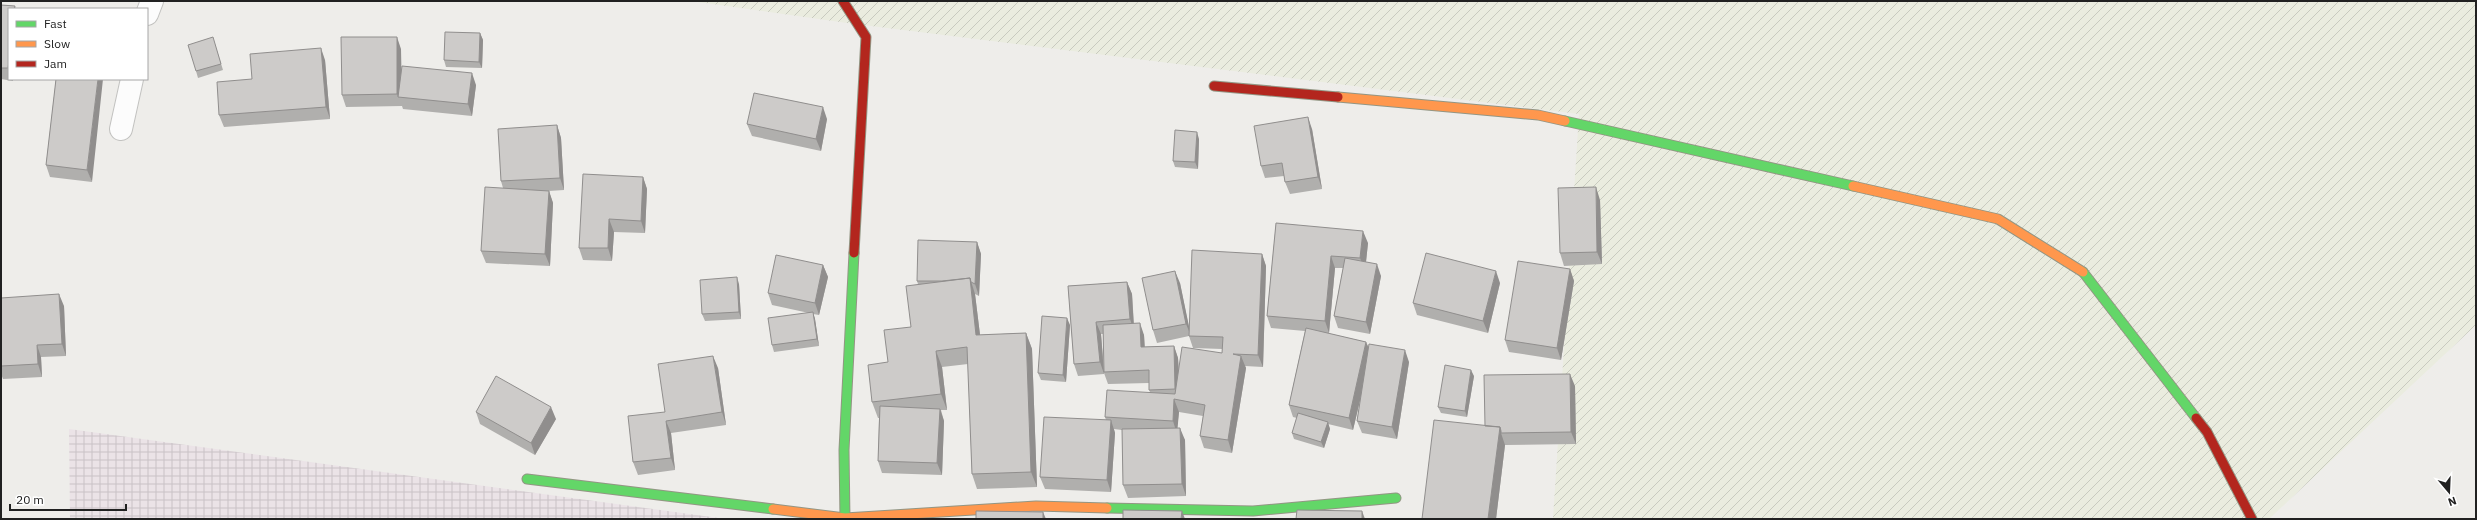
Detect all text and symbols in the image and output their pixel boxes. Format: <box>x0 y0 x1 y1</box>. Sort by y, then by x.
legend <box>8 8 148 80</box>
text: Fast <box>44 16 67 31</box>
text: Slow <box>44 36 70 51</box>
text: Jam <box>44 56 67 71</box>
north arrow <box>2429 472 2469 512</box>
scale bar <box>10 486 126 512</box>
text: 20 m <box>16 492 44 507</box>
text: N <box>2446 494 2458 509</box>

